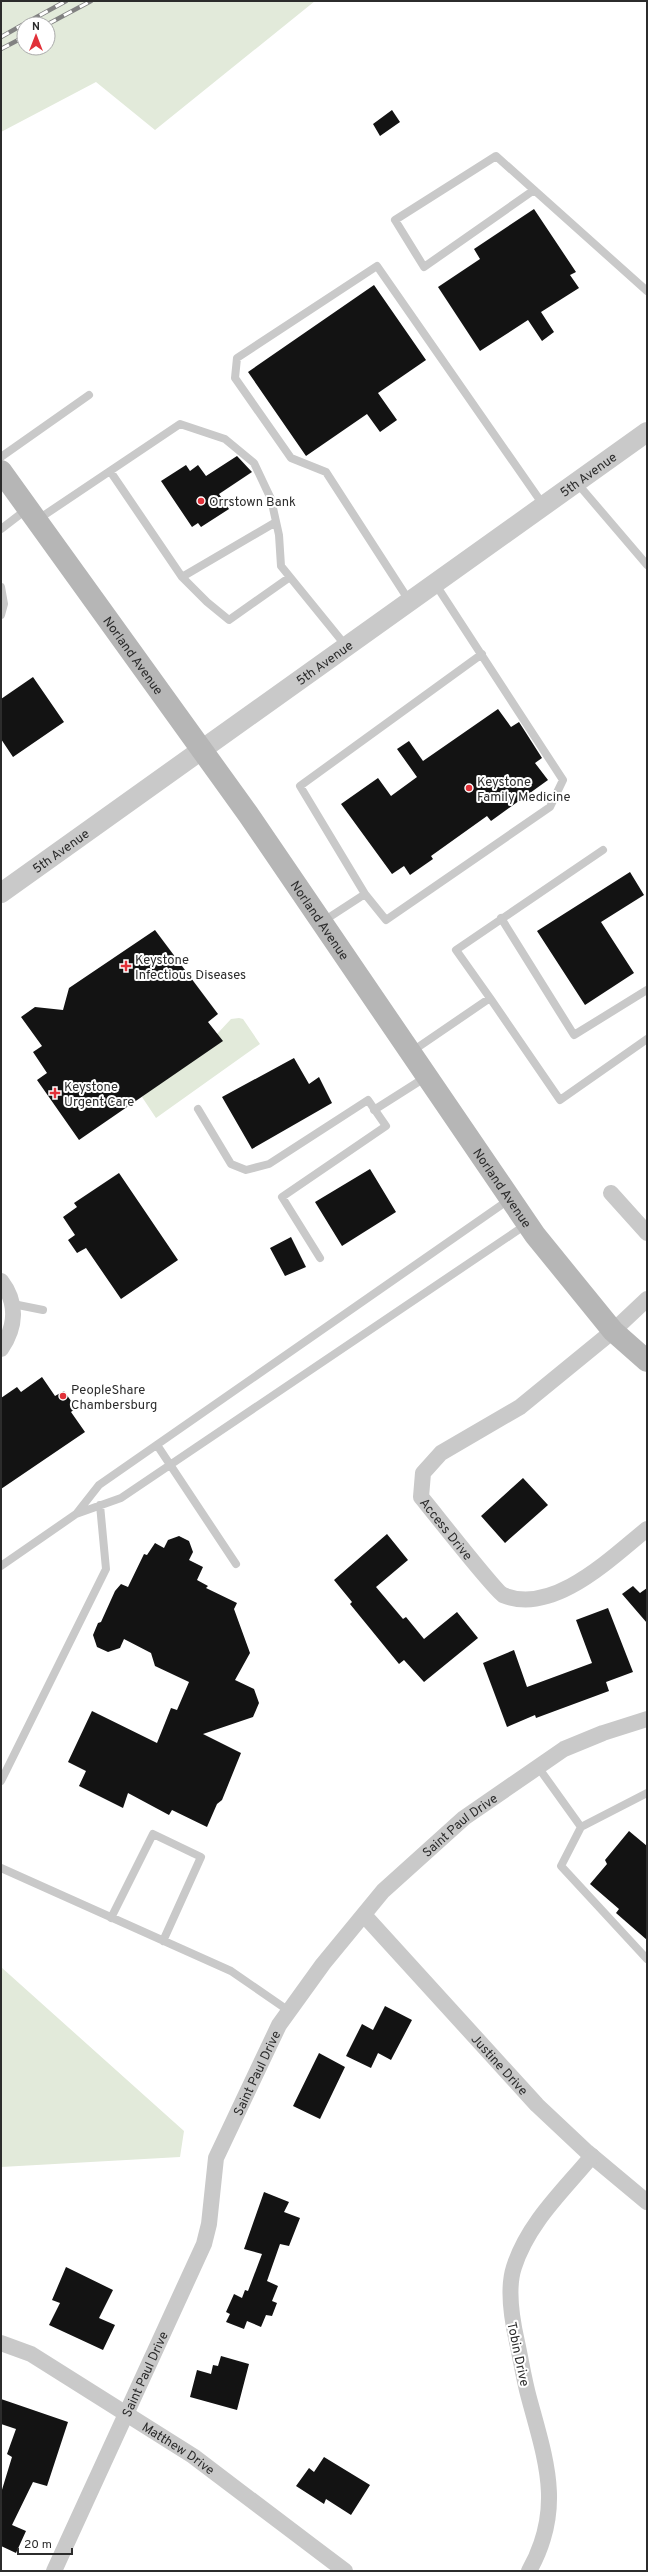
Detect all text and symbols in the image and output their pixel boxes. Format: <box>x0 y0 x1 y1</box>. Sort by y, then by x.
north arrow <box>16 16 56 56</box>
text: N <box>32 20 40 34</box>
street label: 5th Avenue <box>557 450 621 502</box>
place label: Orrstown Bank <box>209 495 296 511</box>
marker: Orrstown Bank <box>196 496 206 506</box>
street label: Norland Avenue <box>98 614 166 699</box>
street label: 5th Avenue <box>294 638 357 690</box>
place label: Keystone Family Medicine <box>477 775 571 806</box>
marker: Keystone Family Medicine <box>464 783 474 793</box>
street label: 5th Avenue <box>30 827 93 878</box>
street label: Norland Avenue <box>286 878 351 964</box>
place label: Keystone Infectious Diseases <box>135 953 246 984</box>
marker: Keystone Infectious Diseases <box>120 960 132 972</box>
place label: Keystone Urgent Care <box>64 1080 134 1111</box>
marker: Keystone Urgent Care <box>49 1087 61 1099</box>
street label: Norland Avenue <box>468 1146 534 1232</box>
place label: PeopleShare Chambersburg <box>71 1383 157 1414</box>
marker: PeopleShare Chambersburg <box>58 1391 68 1401</box>
street label: Access Drive <box>415 1496 475 1564</box>
street label: Saint Paul Drive <box>420 1791 501 1862</box>
street label: Saint Paul Drive <box>231 2028 285 2119</box>
street label: Justine Drive <box>467 2032 530 2099</box>
street label: Tobin Drive <box>502 2321 532 2388</box>
street label: Saint Paul Drive <box>120 2329 173 2420</box>
street label: Matthew Drive <box>138 2420 217 2479</box>
scale bar <box>18 2530 72 2556</box>
text: 20 m <box>24 2537 52 2553</box>

